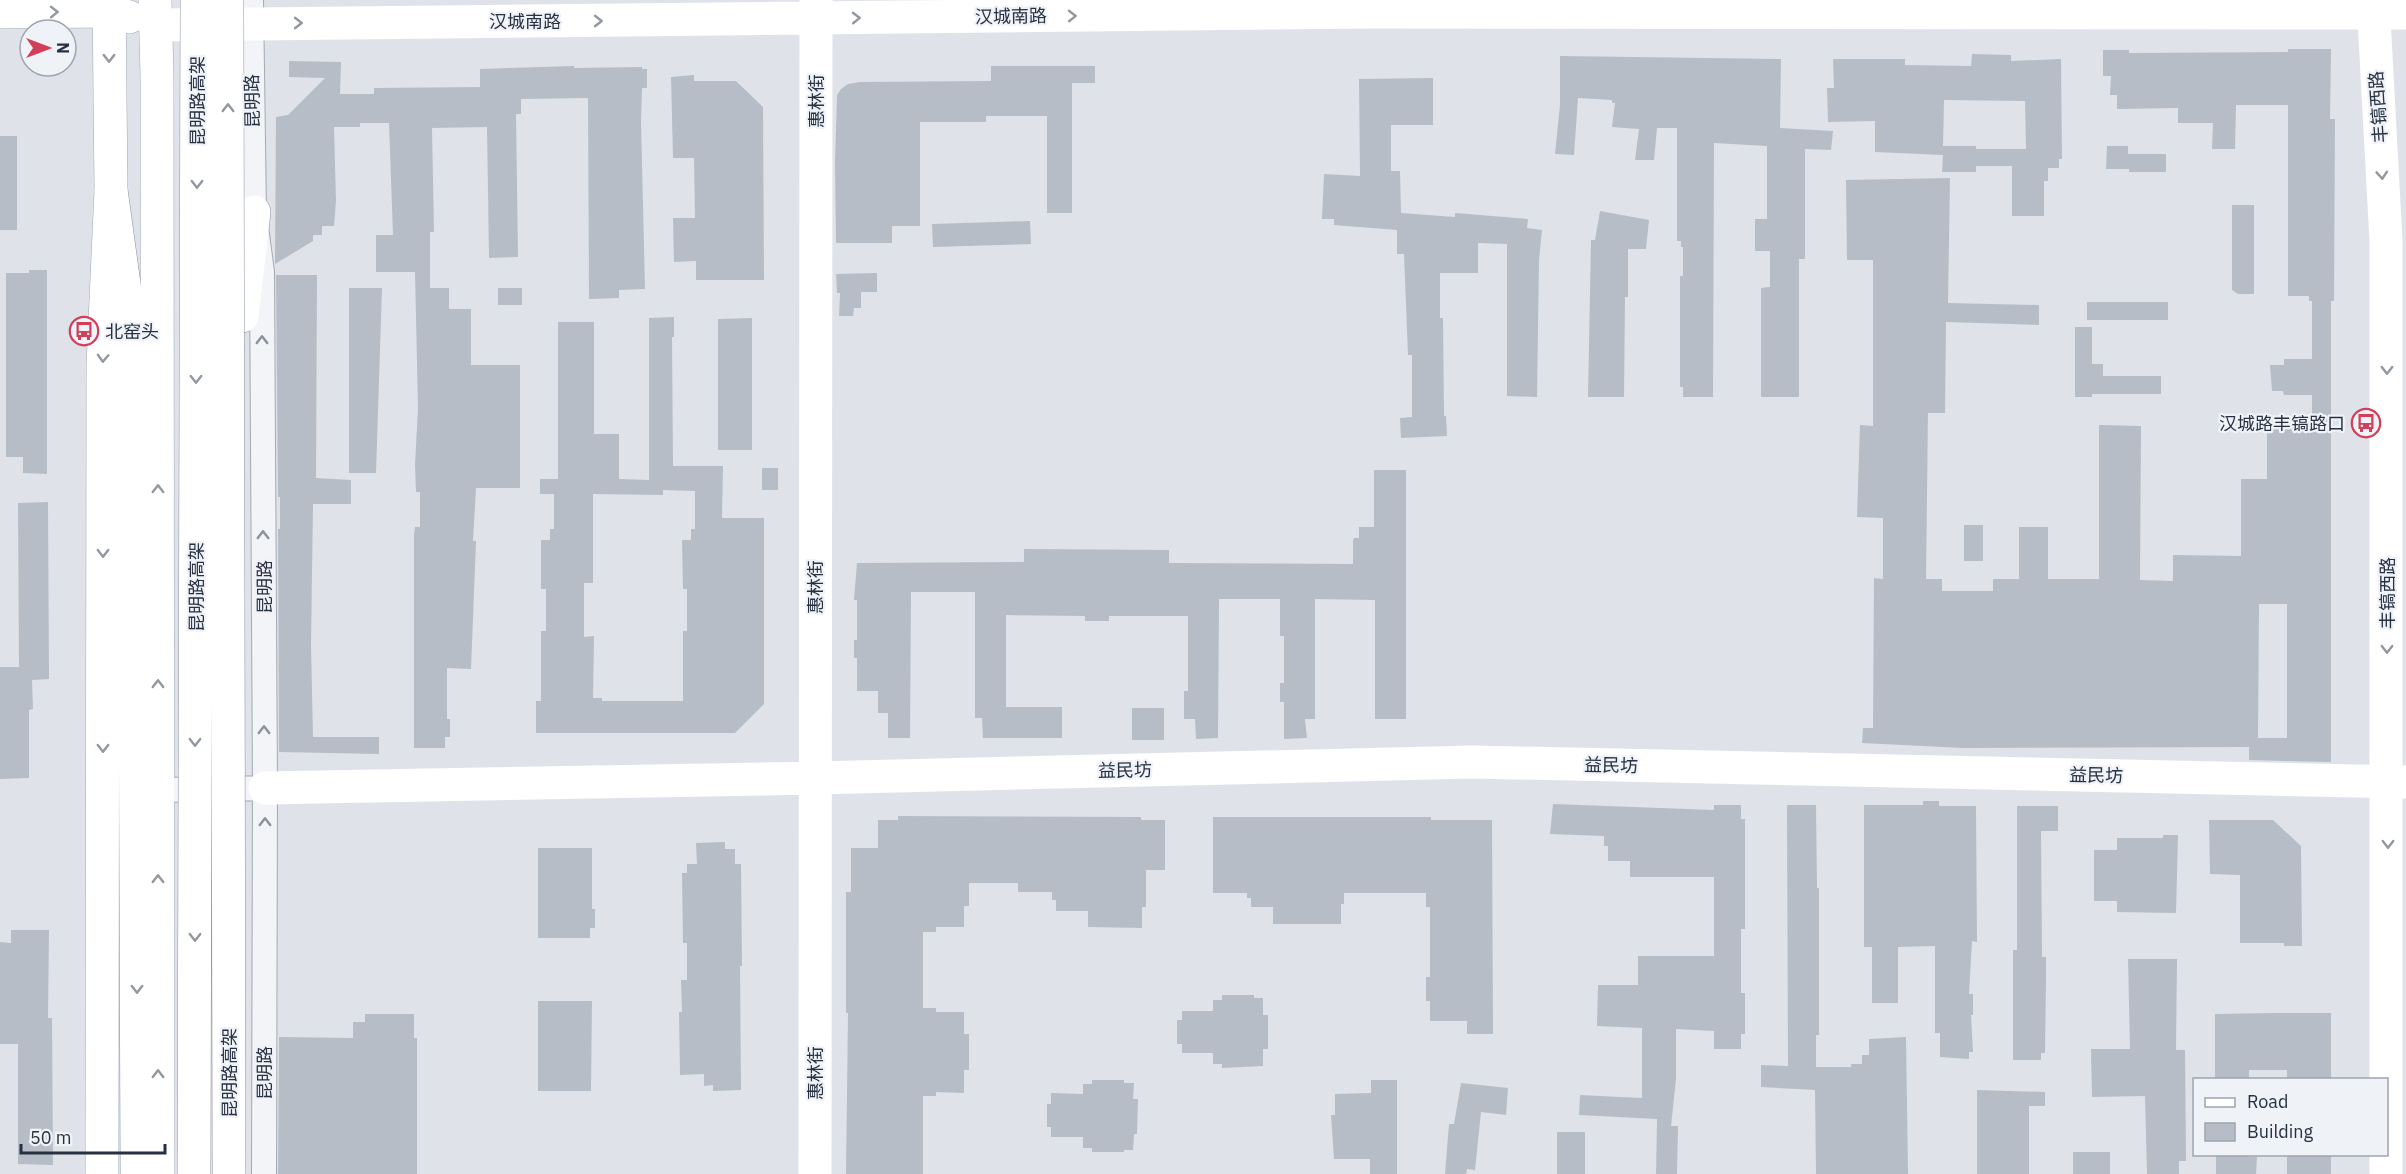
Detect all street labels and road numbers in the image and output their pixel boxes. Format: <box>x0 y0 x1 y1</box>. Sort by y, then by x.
street label: 汉城南路 <box>975 4 1047 28</box>
street label: 汉城南路 <box>489 10 561 33</box>
street label: 昆明路高架 <box>186 56 209 146</box>
street label: 丰镐西路 <box>2364 70 2392 144</box>
street label: 昆明路 <box>240 74 264 128</box>
street label: 惠林街 <box>805 74 828 128</box>
street label: 昆明路高架 <box>185 542 208 632</box>
street label: 丰镐西路 <box>2376 557 2399 629</box>
street label: 昆明路 <box>253 560 276 614</box>
street label: 惠林街 <box>804 560 827 614</box>
street label: 益民坊 <box>1584 753 1638 777</box>
street label: 益民坊 <box>1098 758 1152 782</box>
street label: 益民坊 <box>2069 763 2123 787</box>
street label: 昆明路高架 <box>218 1028 241 1118</box>
street label: 昆明路 <box>253 1046 276 1100</box>
street label: 惠林街 <box>804 1046 827 1100</box>

